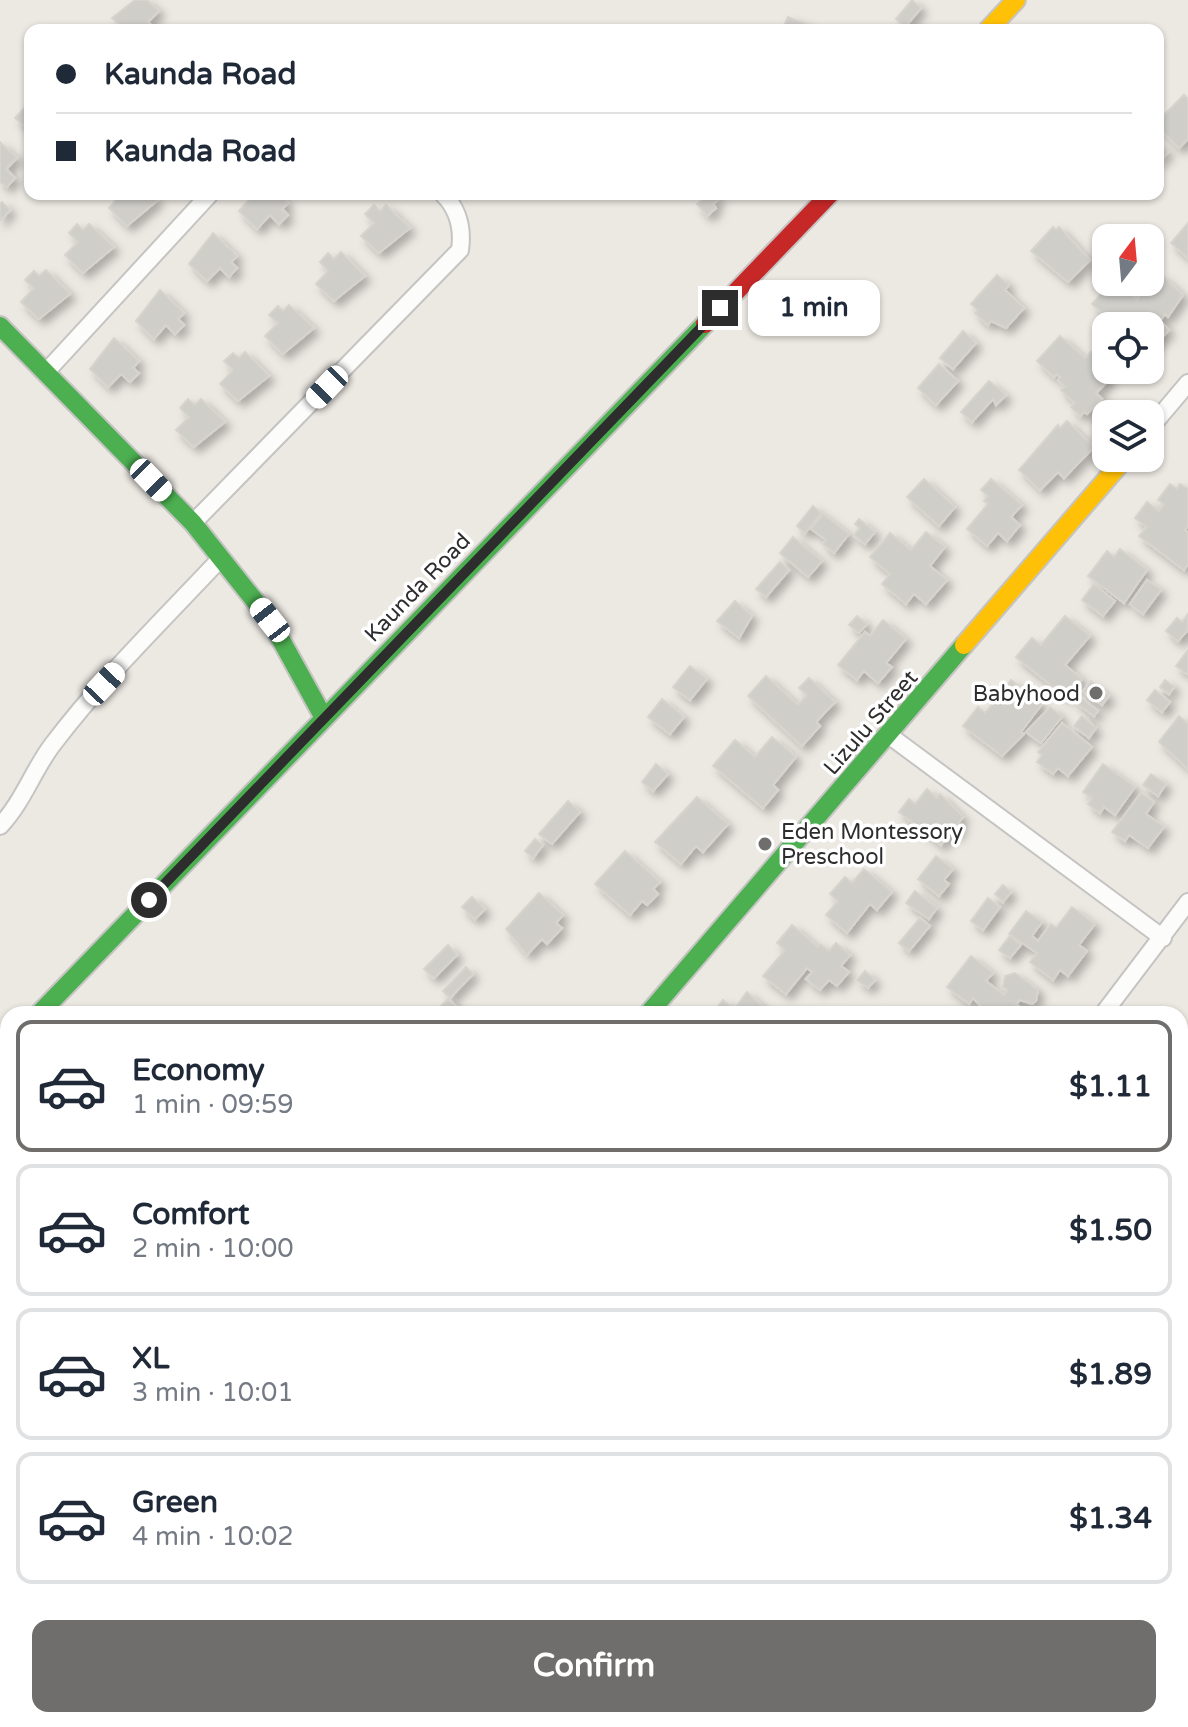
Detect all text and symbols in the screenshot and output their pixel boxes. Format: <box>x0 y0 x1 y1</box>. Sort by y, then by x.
text: Kaunda Road <box>104 56 296 93</box>
text: Kaunda Road <box>104 133 296 170</box>
north arrow <box>1092 224 1164 296</box>
map controls <box>1092 224 1164 472</box>
callout: 1 min <box>748 280 880 336</box>
route end <box>702 290 738 326</box>
text: 1 min <box>779 292 849 323</box>
button: locate <box>1092 312 1164 384</box>
car <box>302 361 352 413</box>
button: layers <box>1092 400 1164 472</box>
car <box>126 454 176 506</box>
street label: Kaunda Road <box>359 528 476 647</box>
car <box>246 594 294 646</box>
car <box>79 658 129 710</box>
street label: Lizulu Street <box>818 665 923 780</box>
place label: Babyhood <box>973 681 1080 707</box>
marker: Babyhood <box>1087 684 1105 702</box>
place label: Eden Montessory Preschool <box>781 819 963 870</box>
marker: Eden Montessory Preschool <box>756 835 774 853</box>
route start <box>131 882 167 918</box>
icon: car <box>36 1050 108 1122</box>
text: Economy <box>132 1052 265 1089</box>
text: $1.11 <box>1069 1068 1152 1105</box>
text: 1 min · 09:59 <box>132 1089 294 1120</box>
icon: car <box>36 1194 108 1266</box>
text: Comfort <box>132 1196 250 1233</box>
text: $1.50 <box>1069 1212 1152 1249</box>
text: 2 min · 10:00 <box>132 1233 294 1264</box>
icon: car <box>36 1338 108 1410</box>
text: XL <box>132 1340 169 1377</box>
text: $1.89 <box>1069 1356 1152 1393</box>
text: 3 min · 10:01 <box>132 1377 294 1408</box>
icon: car <box>36 1482 108 1554</box>
text: Green <box>132 1484 218 1521</box>
text: $1.34 <box>1069 1500 1152 1537</box>
text: 4 min · 10:02 <box>132 1521 294 1552</box>
button: Confirm <box>32 1620 1156 1712</box>

